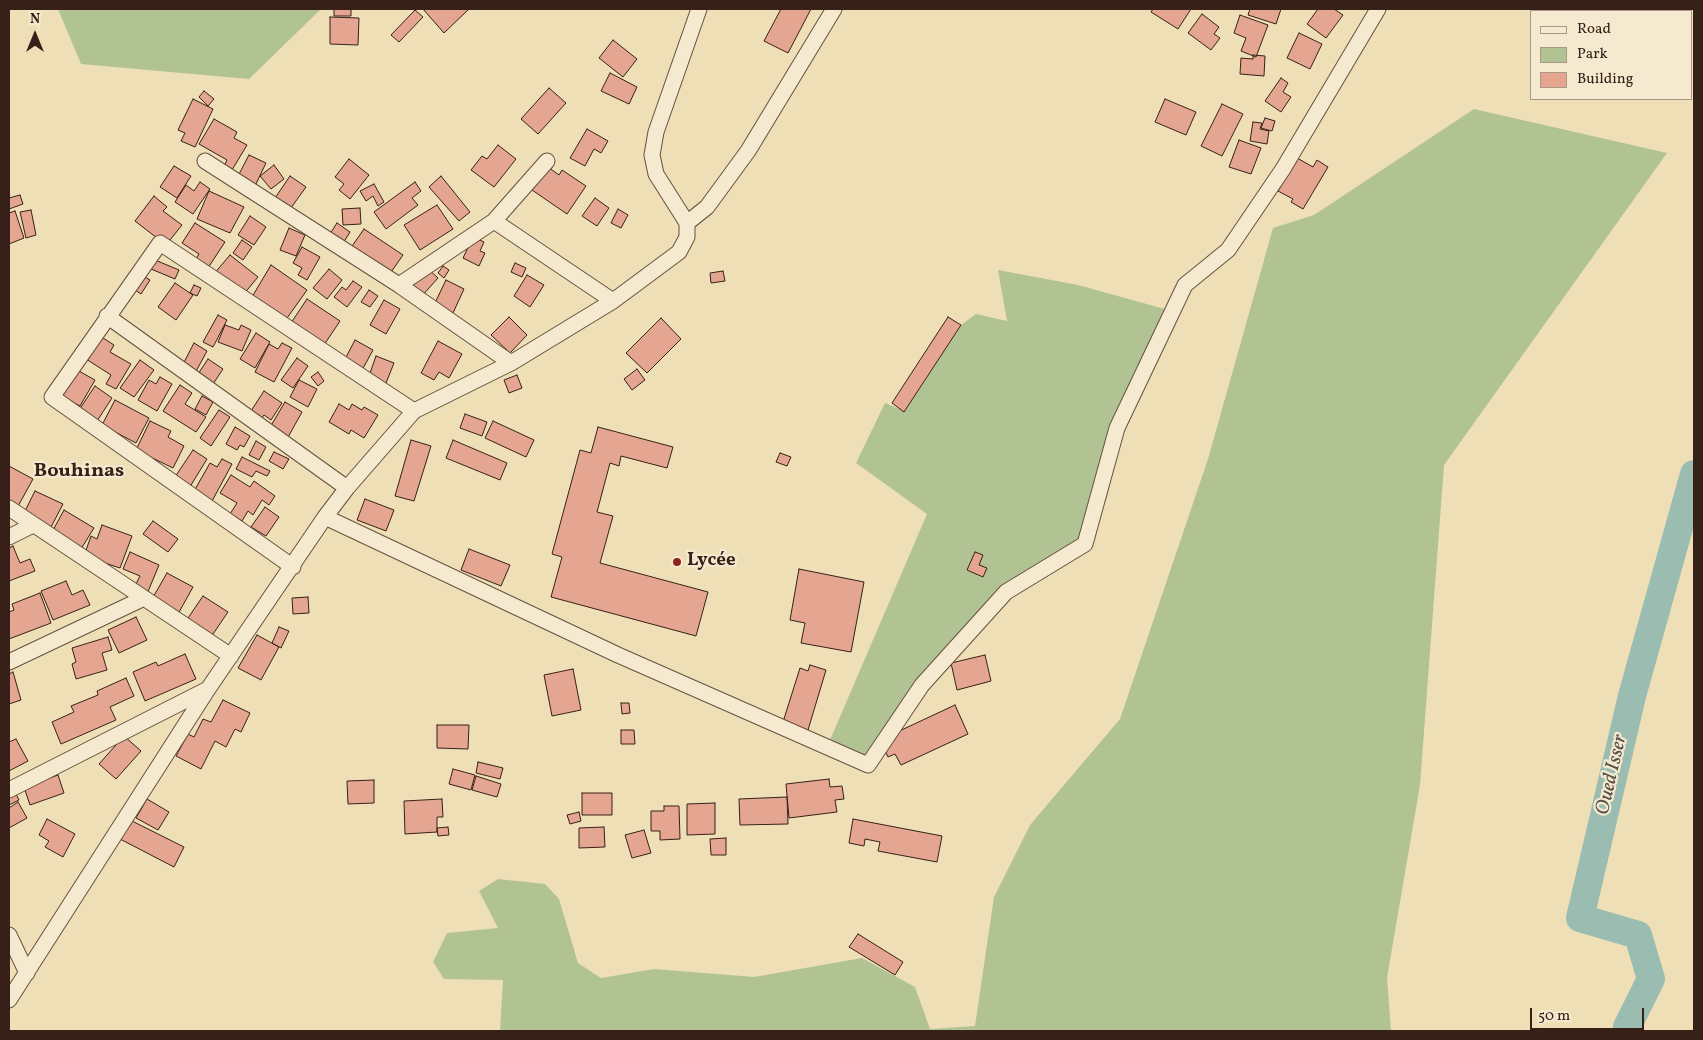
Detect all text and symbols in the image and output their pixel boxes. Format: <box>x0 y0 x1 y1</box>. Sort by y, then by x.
north arrow <box>10 10 60 60</box>
text: N <box>30 10 40 29</box>
legend <box>1530 10 1693 100</box>
text: Road <box>1577 19 1611 40</box>
text: Park <box>1577 44 1608 65</box>
text: Building <box>1577 69 1633 90</box>
district label: Bouhinas <box>34 460 124 484</box>
place label: Lycée <box>687 551 736 573</box>
marker: Lycée <box>671 556 683 568</box>
water label: Oued Isser <box>1592 732 1634 818</box>
scale bar <box>1533 998 1647 1030</box>
text: 50 m <box>1538 1006 1570 1027</box>

